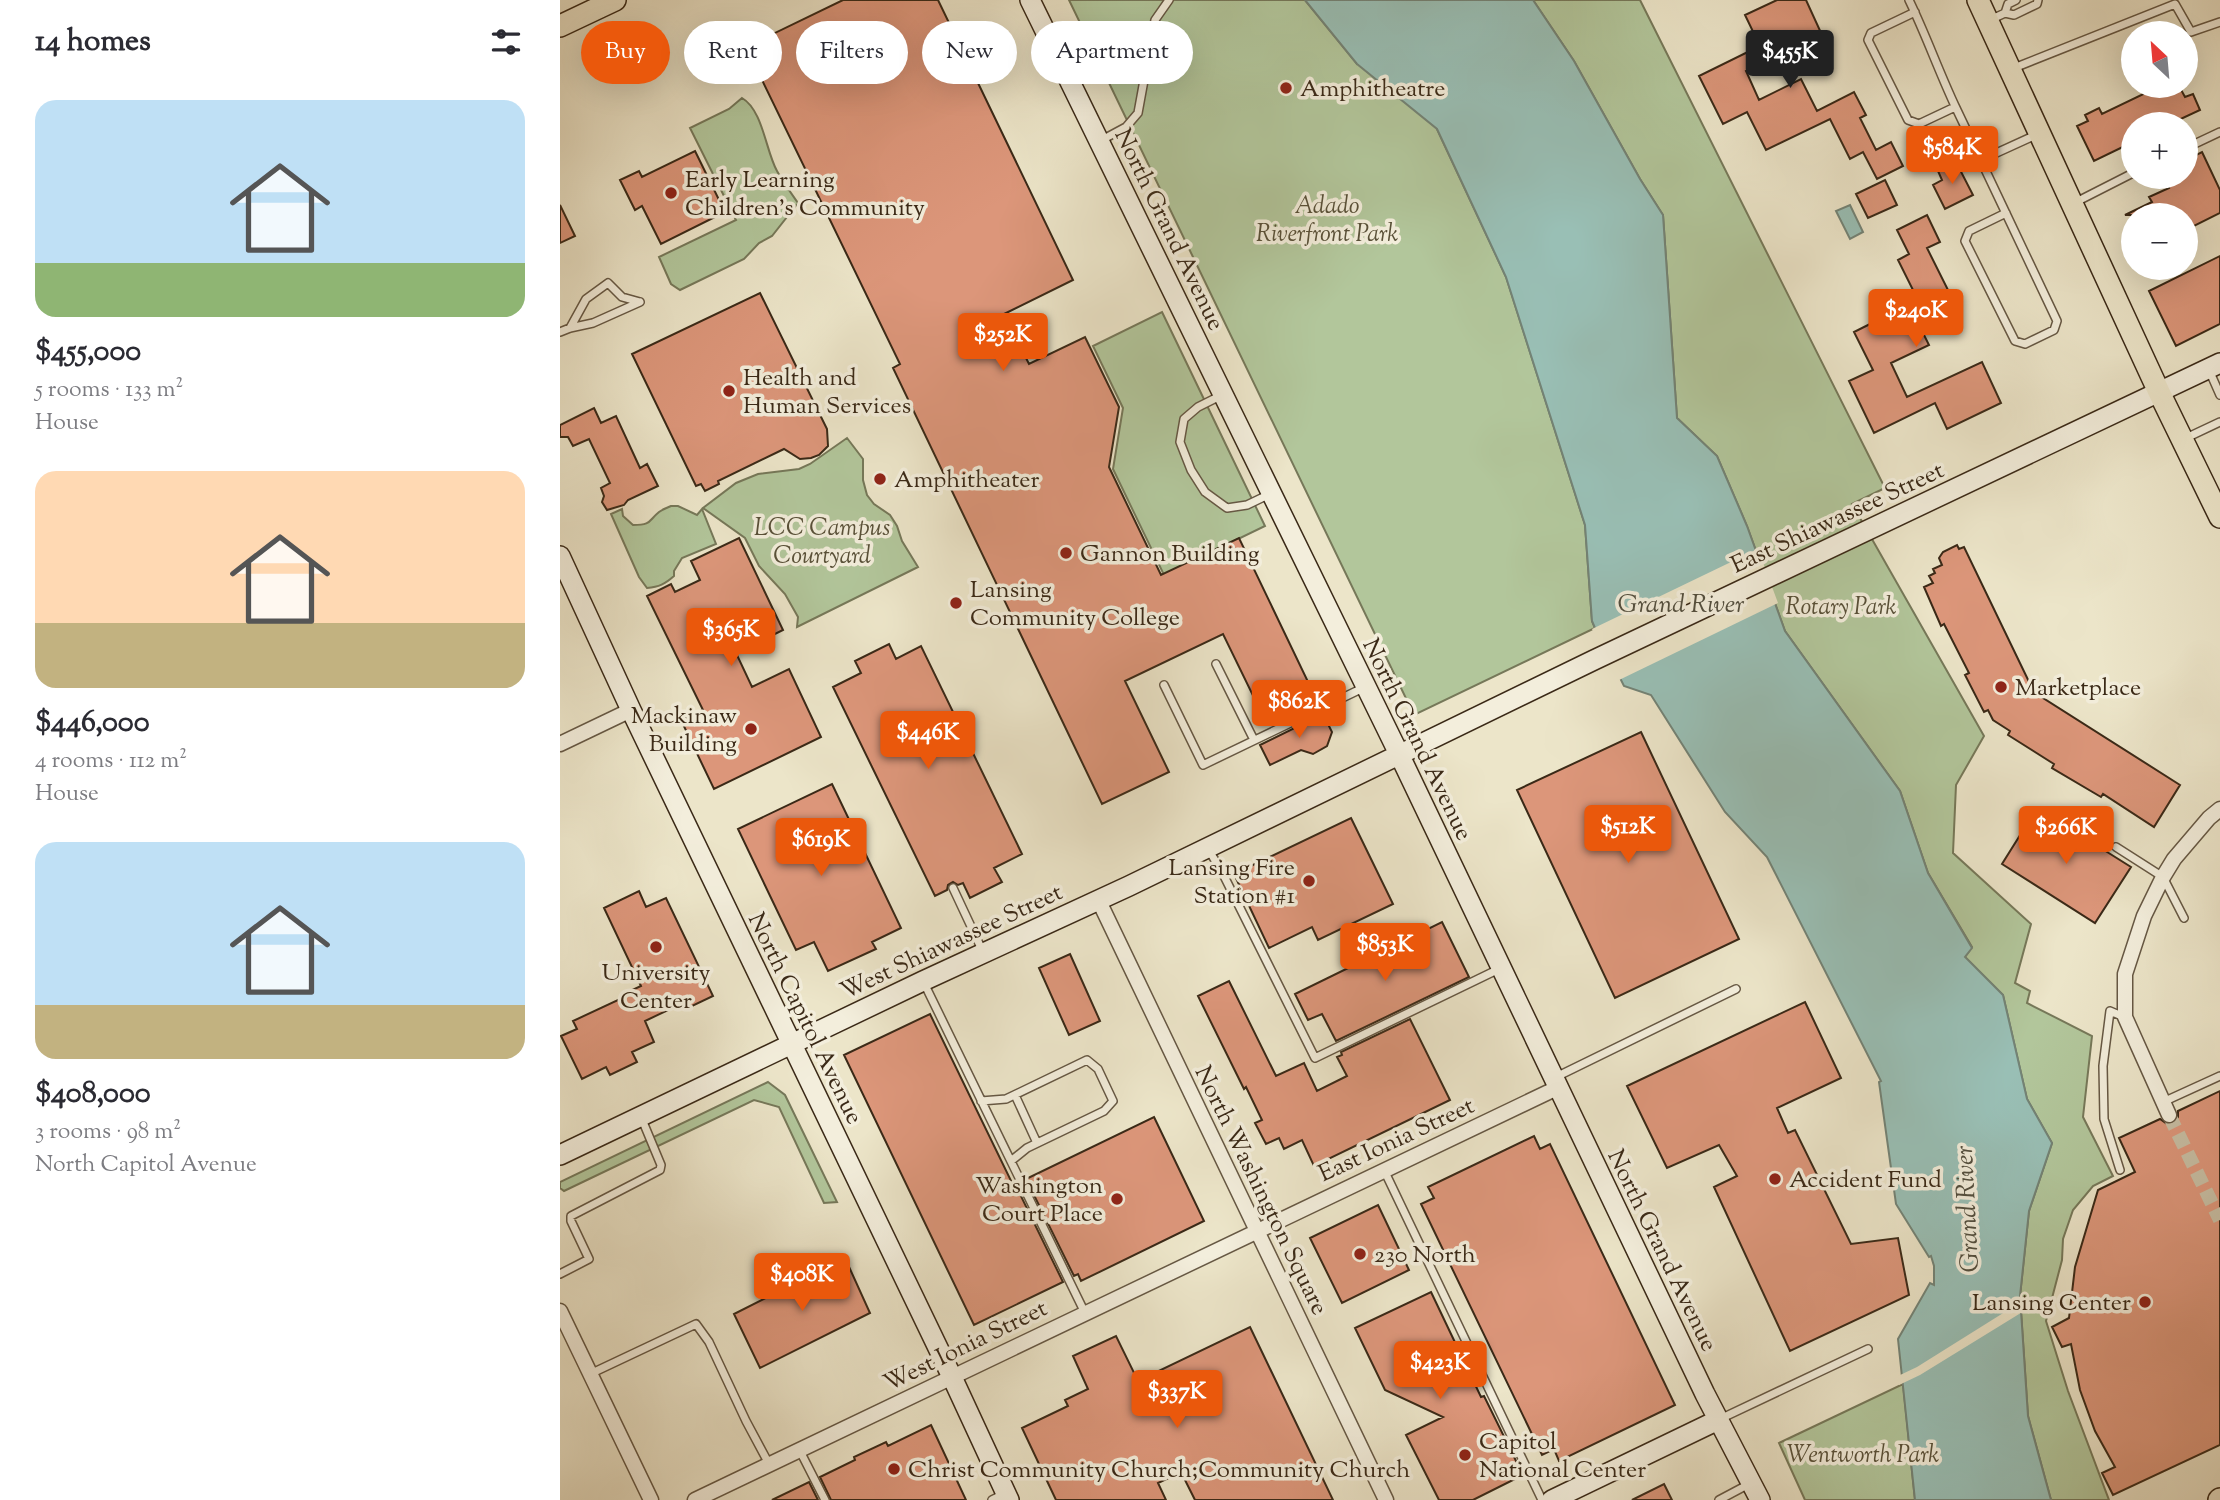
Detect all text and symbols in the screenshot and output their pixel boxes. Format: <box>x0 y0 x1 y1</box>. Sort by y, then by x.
text: 14 homes <box>35 21 151 64</box>
chip: Buy <box>581 21 670 84</box>
chip: Rent <box>684 21 782 84</box>
chip: Filters <box>796 21 908 84</box>
chip: New <box>922 21 1017 84</box>
chip: Apartment <box>1031 21 1193 84</box>
north arrow <box>2121 21 2198 98</box>
map controls <box>2121 21 2198 280</box>
icon: filters <box>487 23 525 61</box>
pin: $455K <box>1741 31 1839 90</box>
text: $455K <box>1762 36 1818 69</box>
place label: Amphitheatre <box>1300 73 1446 107</box>
marker: Amphitheatre <box>1278 80 1294 96</box>
button: + <box>2121 112 2198 189</box>
street label: North Grand Avenue <box>1105 123 1232 337</box>
pin: $584K <box>1903 127 2001 186</box>
text: $584K <box>1922 132 1982 165</box>
icon: home <box>217 145 343 271</box>
place label: Early Learning Children's Community <box>685 164 925 226</box>
marker: Early Learning Children's Community <box>663 185 679 201</box>
park label: Adado Riverfront Park <box>1256 190 1398 252</box>
button: − <box>2121 203 2198 280</box>
pin: $240K <box>1867 290 1965 349</box>
text: $240K <box>1884 295 1948 328</box>
pin: $252K <box>954 314 1052 373</box>
text: $252K <box>974 319 1032 352</box>
text: $455,000 <box>35 331 141 374</box>
place label: Health and Human Services <box>743 362 911 424</box>
text: 5 rooms · 133 m² <box>35 374 183 407</box>
marker: Health and Human Services <box>721 383 737 399</box>
text: House <box>35 407 99 440</box>
street label: East Shiawassee Street <box>1726 454 1950 583</box>
place label: Amphitheater <box>894 464 1040 498</box>
marker: Amphitheater <box>872 471 888 487</box>
park label: LCC Campus Courtyard <box>754 512 890 574</box>
icon: home <box>217 516 343 642</box>
place label: Gannon Building <box>1080 538 1260 572</box>
marker: Gannon Building <box>1058 545 1074 561</box>
place label: Lansing Community College <box>970 574 1180 636</box>
water label: Grand River <box>1618 587 1744 624</box>
park label: Rotary Park <box>1786 591 1897 625</box>
marker: Lansing Community College <box>948 595 964 611</box>
pin: $365K <box>682 608 780 668</box>
text: $365K <box>702 614 760 647</box>
street label: North Grand Avenue <box>1353 633 1480 847</box>
place label: Marketplace <box>2015 672 2141 706</box>
marker: Marketplace <box>1993 679 2009 695</box>
pin: $862K <box>1250 680 1348 740</box>
text: $862K <box>1268 686 1330 719</box>
place label: Mackinaw Building <box>631 700 737 762</box>
text: $446,000 <box>35 702 150 745</box>
pin: $446K <box>879 712 977 771</box>
text: $446K <box>896 717 960 750</box>
marker: Mackinaw Building <box>743 721 759 737</box>
text: 4 rooms · 112 m² <box>35 745 187 778</box>
text: House <box>35 778 99 811</box>
pin: $512K <box>1579 806 1677 865</box>
pin: $266K <box>2017 806 2115 866</box>
text: $512K <box>1600 811 1656 844</box>
text: $266K <box>2035 812 2097 845</box>
pin: $619K <box>772 818 870 878</box>
text: $619K <box>792 824 850 857</box>
place label: Lansing Fire Station #1 <box>1168 852 1295 914</box>
marker: Lansing Fire Station #1 <box>1301 873 1317 889</box>
street label: West Shiawassee Street <box>835 876 1068 1009</box>
icon: home <box>217 887 343 1013</box>
street label: North Capitol Avenue <box>738 907 870 1130</box>
pin: $853K <box>1336 923 1434 983</box>
text: $853K <box>1356 929 1414 962</box>
marker: University Center <box>648 939 664 955</box>
place label: University Center <box>602 957 710 1019</box>
street label: North Washington Square <box>1185 1061 1335 1321</box>
text: $408,000 <box>35 1073 151 1116</box>
street label: East Ionia Street <box>1313 1090 1480 1192</box>
text: 3 rooms · 98 m² <box>35 1116 181 1149</box>
street label: North Grand Avenue <box>1598 1144 1725 1358</box>
water label: Grand River <box>1947 1145 1990 1273</box>
text: North Capitol Avenue <box>35 1149 257 1182</box>
place label: Accident Fund <box>1789 1164 1942 1198</box>
place label: Washington Court Place <box>975 1170 1103 1232</box>
marker: Accident Fund <box>1767 1171 1783 1187</box>
marker: Washington Court Place <box>1109 1191 1125 1207</box>
place label: 230 North <box>1374 1239 1476 1273</box>
marker: 230 North <box>1352 1246 1368 1262</box>
pin: $408K <box>753 1254 851 1313</box>
text: $408K <box>770 1259 834 1292</box>
place label: Lansing Center <box>1972 1287 2131 1321</box>
street label: West Ionia Street <box>878 1292 1054 1401</box>
marker: Lansing Center <box>2137 1294 2153 1310</box>
pin: $423K <box>1391 1342 1489 1401</box>
text: $423K <box>1410 1347 1470 1380</box>
pin: $337K <box>1128 1370 1226 1430</box>
text: $337K <box>1147 1376 1207 1409</box>
place label: Capitol National Center <box>1479 1426 1646 1488</box>
park label: Wentworth Park <box>1787 1439 1939 1473</box>
marker: Capitol National Center <box>1457 1447 1473 1463</box>
place label: Christ Community Church;Community Church <box>908 1454 1410 1488</box>
marker: Christ Community Church;Community Church <box>886 1461 902 1477</box>

